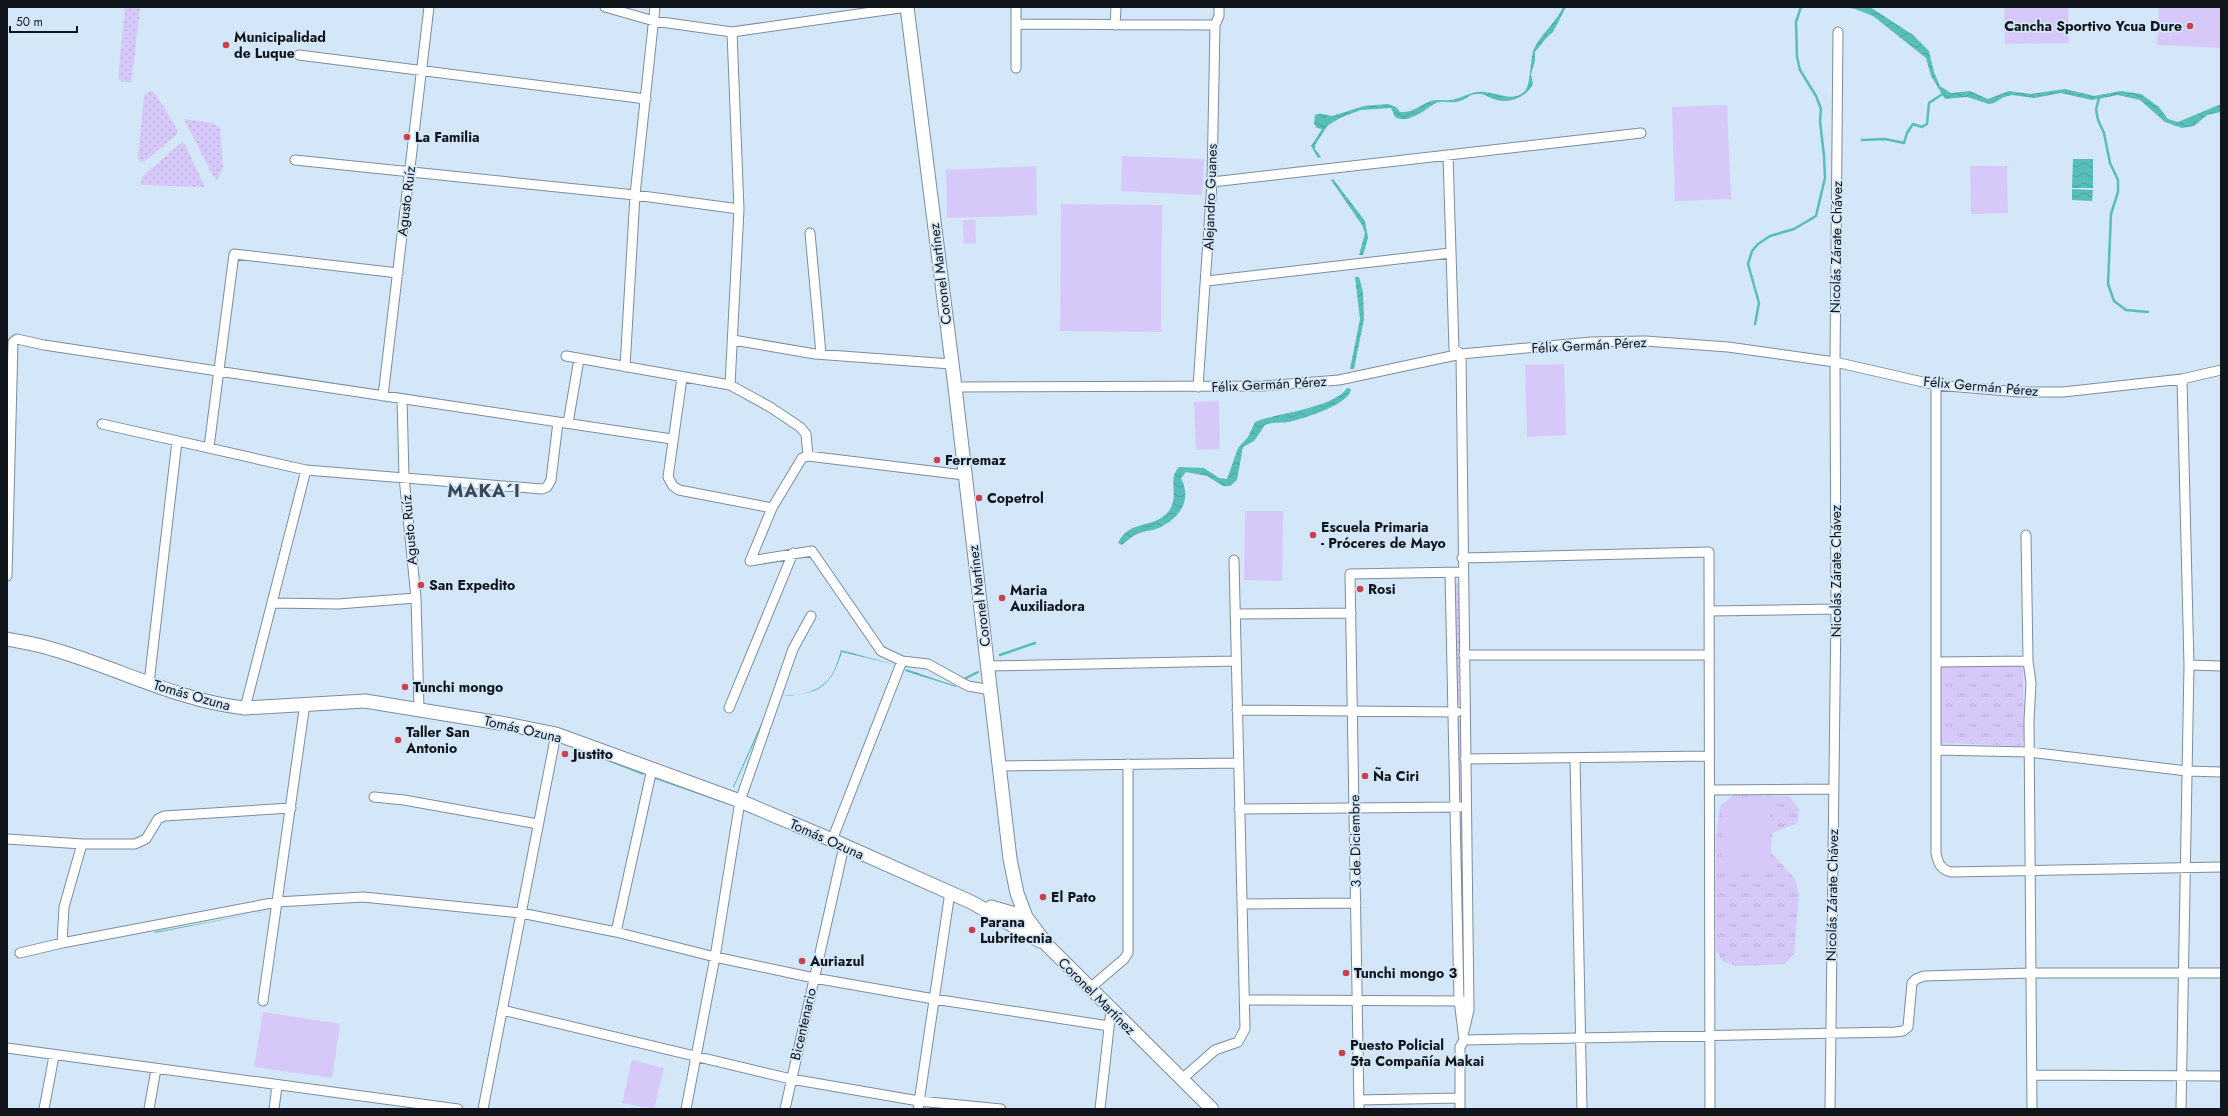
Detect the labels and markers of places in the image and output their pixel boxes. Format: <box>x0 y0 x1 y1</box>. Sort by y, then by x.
place label: Cancha Sportivo Ycua Dure <box>2004 16 2182 36</box>
marker: Cancha Sportivo Ycua Dure <box>2185 21 2195 31</box>
place label: Municipalidad de Luque <box>234 27 326 63</box>
marker: Municipalidad de Luque <box>221 40 231 50</box>
place label: La Familia <box>415 127 480 147</box>
marker: La Familia <box>402 132 412 142</box>
place label: Ferremaz <box>945 450 1007 470</box>
marker: Ferremaz <box>932 455 942 465</box>
place label: Copetrol <box>987 488 1044 508</box>
marker: Copetrol <box>974 493 984 503</box>
place label: Escuela Primaria - Próceres de Mayo <box>1321 517 1446 553</box>
marker: Escuela Primaria - Próceres de Mayo <box>1308 530 1318 540</box>
place label: San Expedito <box>429 575 515 595</box>
place label: Rosi <box>1368 579 1396 599</box>
marker: San Expedito <box>416 580 426 590</box>
place label: Maria Auxiliadora <box>1009 580 1085 616</box>
marker: Rosi <box>1355 584 1365 594</box>
marker: Maria Auxiliadora <box>997 593 1007 603</box>
place label: Tunchi mongo <box>413 677 503 697</box>
marker: Tunchi mongo <box>400 682 410 692</box>
place label: Taller San Antonio <box>405 722 470 758</box>
marker: Taller San Antonio <box>393 735 403 745</box>
place label: Justito <box>570 744 613 764</box>
marker: Justito <box>560 749 570 759</box>
place label: Ña Ciri <box>1373 766 1419 786</box>
marker: Ña Ciri <box>1360 771 1370 781</box>
place label: El Pato <box>1051 887 1096 907</box>
marker: El Pato <box>1038 892 1048 902</box>
place label: Parana Lubritecnia <box>980 912 1052 948</box>
marker: Parana Lubritecnia <box>967 925 977 935</box>
place label: Auriazul <box>809 951 864 971</box>
marker: Auriazul <box>797 956 807 966</box>
place label: Tunchi mongo 3 <box>1354 963 1458 983</box>
marker: Tunchi mongo 3 <box>1341 968 1351 978</box>
place label: Puesto Policial 5ta Compañía Makai <box>1350 1035 1484 1071</box>
marker: Puesto Policial 5ta Compañía Makai <box>1337 1048 1347 1058</box>

